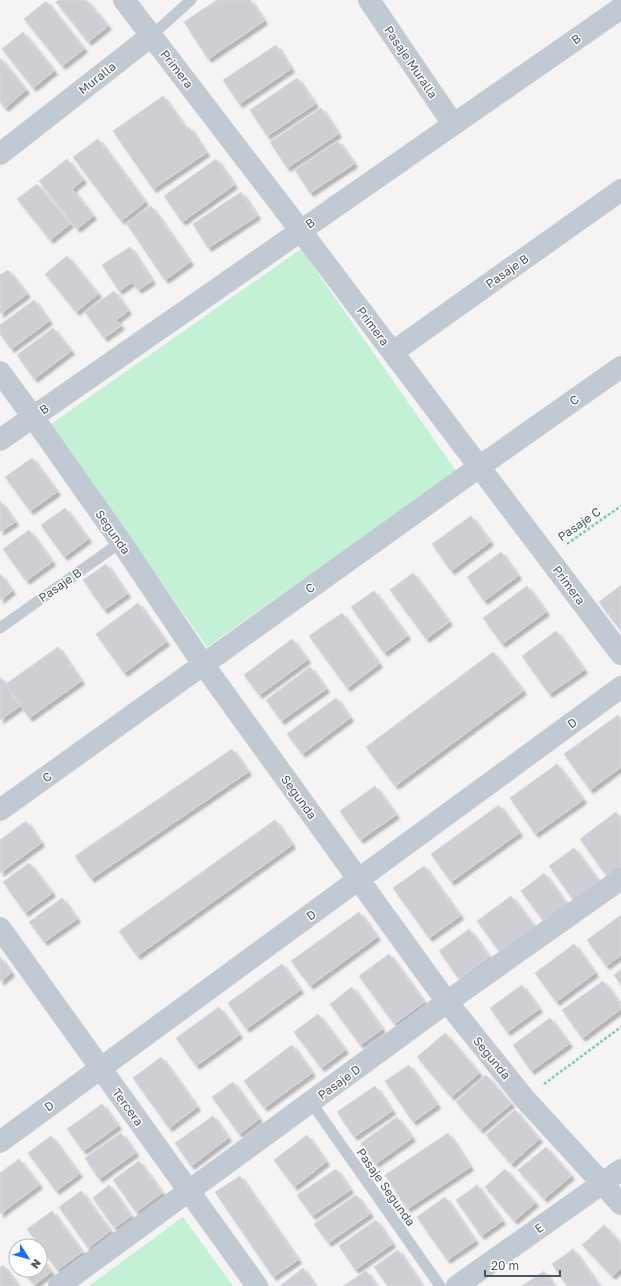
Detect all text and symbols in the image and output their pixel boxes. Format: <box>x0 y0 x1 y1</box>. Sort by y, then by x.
street label: Pasaje Muralla <box>381 23 441 101</box>
street label: B <box>568 31 584 47</box>
street label: Primera <box>157 47 197 91</box>
street label: Muralla <box>75 59 119 97</box>
street label: B <box>302 215 318 231</box>
street label: Pasaje B <box>483 251 531 291</box>
street label: Primera <box>354 304 392 348</box>
street label: C <box>566 392 582 408</box>
street label: B <box>36 401 52 417</box>
street label: Pasaje C <box>555 504 603 544</box>
street label: Segunda <box>92 507 134 557</box>
street label: Primera <box>550 563 588 607</box>
street label: Pasaje B <box>36 565 84 605</box>
street label: C <box>302 580 318 596</box>
street label: D <box>564 714 580 732</box>
street label: C <box>39 769 55 785</box>
street label: Segunda <box>278 772 320 822</box>
street label: D <box>303 906 319 924</box>
street label: Segunda <box>470 1034 514 1082</box>
street label: Pasaje D <box>315 1061 363 1103</box>
street label: Tercera <box>109 1085 147 1129</box>
street label: D <box>41 1097 57 1115</box>
street label: Pasaje Segunda <box>354 1145 418 1229</box>
street label: E <box>532 1220 546 1236</box>
north arrow <box>8 1238 48 1278</box>
scale bar <box>485 1252 560 1278</box>
text: N <box>29 1257 44 1271</box>
text: 20 m <box>491 1258 519 1273</box>

